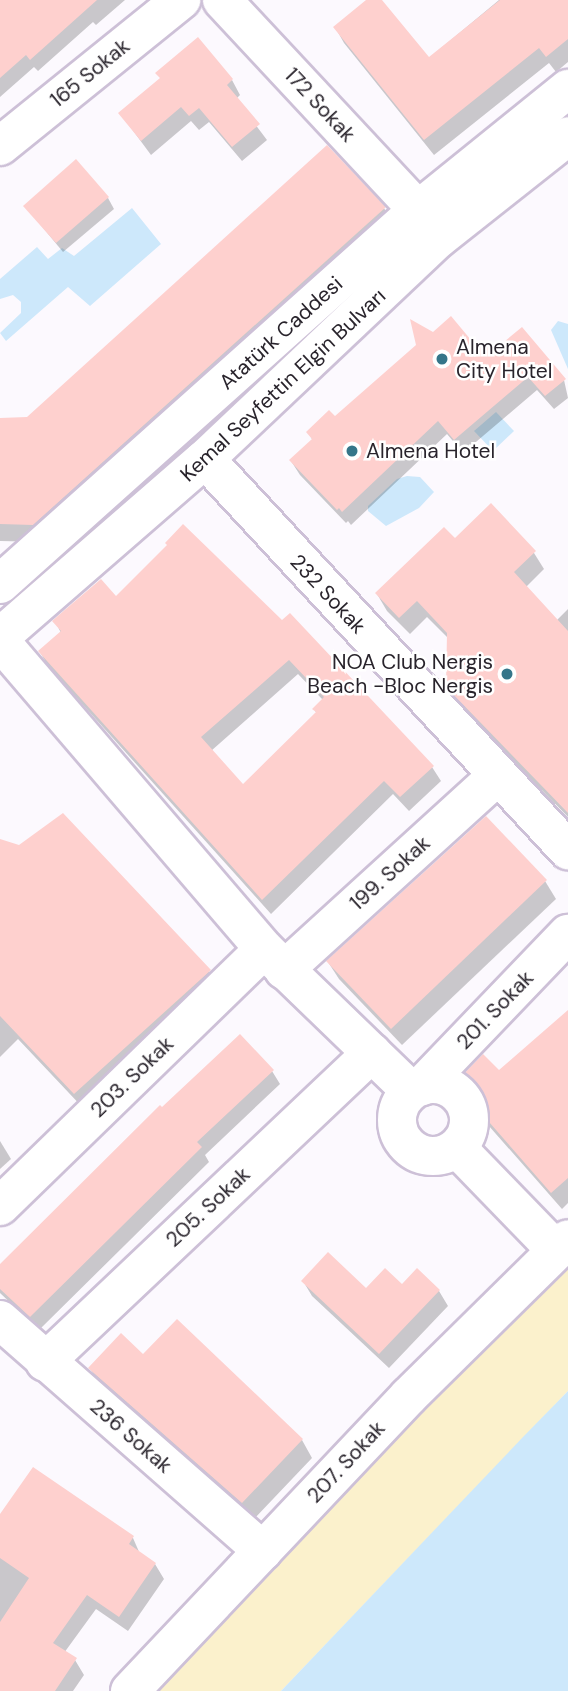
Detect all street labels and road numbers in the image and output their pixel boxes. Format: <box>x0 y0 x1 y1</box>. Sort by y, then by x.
street label: 165 Sokak <box>45 33 135 113</box>
street label: 172 Sokak <box>279 63 361 147</box>
street label: Atatürk Caddesi <box>214 271 348 395</box>
street label: Kemal Seyfettin Elgin Bulvarı <box>175 283 391 487</box>
street label: 232 Sokak <box>285 549 371 639</box>
street label: 199. Sokak <box>345 830 435 916</box>
street label: 201. Sokak <box>451 965 539 1055</box>
street label: 203. Sokak <box>85 1031 179 1123</box>
street label: 205. Sokak <box>161 1162 255 1252</box>
street label: 236 Sokak <box>85 1394 177 1478</box>
street label: 207. Sokak <box>302 1416 390 1508</box>

